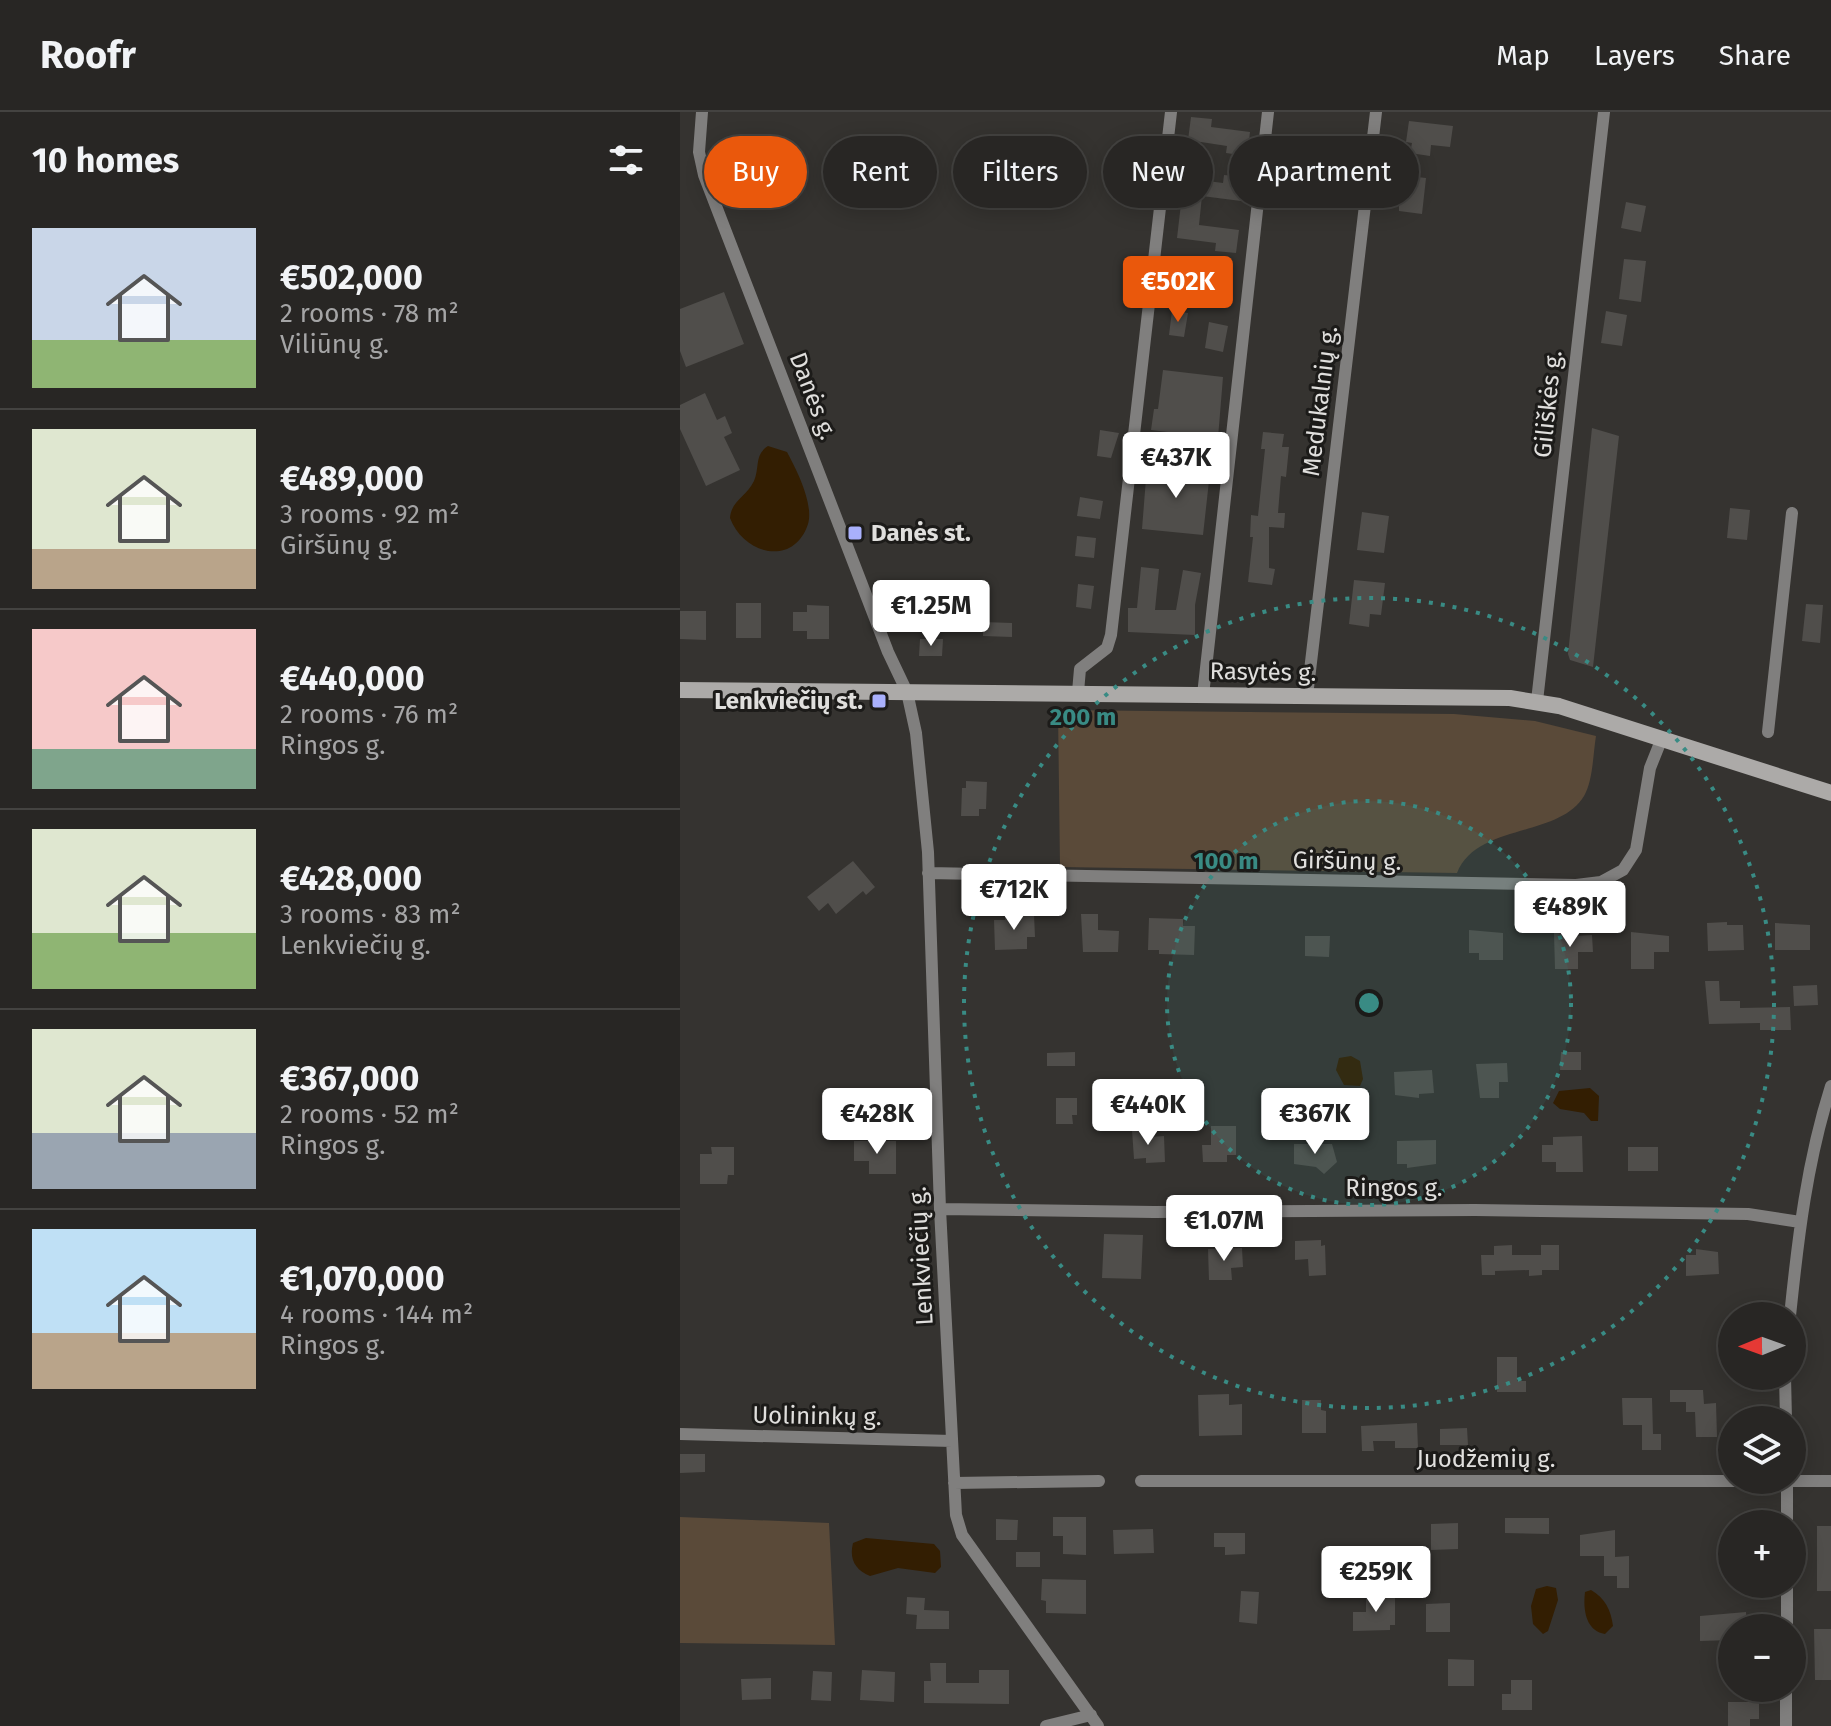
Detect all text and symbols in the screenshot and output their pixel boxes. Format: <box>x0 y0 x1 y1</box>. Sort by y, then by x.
text: Roofr <box>40 32 136 78</box>
text: Map <box>1496 39 1550 72</box>
text: Layers <box>1594 39 1675 72</box>
text: Share <box>1719 39 1791 72</box>
chip: Buy <box>704 136 807 208</box>
chip: Rent <box>823 136 937 208</box>
chip: Filters <box>953 136 1087 208</box>
chip: New <box>1103 136 1213 208</box>
chip: Apartment <box>1229 136 1419 208</box>
icon: filters <box>604 138 648 182</box>
text: 10 homes <box>32 140 179 181</box>
pin: €502K <box>1122 256 1234 324</box>
text: €502,000 <box>280 257 423 298</box>
icon: home <box>96 260 192 356</box>
text: €502K <box>1141 266 1215 297</box>
text: 2 rooms · 78 m² <box>280 298 459 329</box>
street label: Medukalnių g. <box>1297 324 1343 478</box>
text: Viliūnų g. <box>280 329 389 360</box>
street label: Danės g. <box>784 348 842 444</box>
street label: Giliškės g. <box>1528 349 1568 459</box>
pin: €437K <box>1120 432 1232 500</box>
text: €437K <box>1141 442 1211 473</box>
text: €489,000 <box>280 458 424 499</box>
icon: home <box>96 461 192 557</box>
text: 3 rooms · 92 m² <box>280 499 459 530</box>
place label: Danės st. <box>871 519 971 547</box>
marker: Danės st. <box>846 524 864 542</box>
text: Giršūnų g. <box>280 530 398 561</box>
pin: €1.25M <box>866 580 996 648</box>
text: €1.25M <box>891 590 971 621</box>
street label: Rasytės g. <box>1209 657 1317 687</box>
text: €440,000 <box>280 658 425 699</box>
icon: home <box>96 661 192 757</box>
place label: Lenkviečių st. <box>714 687 863 715</box>
marker: Lenkviečių st. <box>870 692 888 710</box>
text: 2 rooms · 76 m² <box>280 699 458 730</box>
text: 200 m <box>1050 703 1116 731</box>
text: Ringos g. <box>280 730 385 761</box>
street label: Giršūnų g. <box>1292 846 1402 876</box>
text: 100 m <box>1193 847 1259 875</box>
text: €428,000 <box>280 858 422 899</box>
icon: home <box>96 861 192 957</box>
pin: €712K <box>958 864 1070 932</box>
text: €712K <box>979 874 1049 905</box>
pin: €489K <box>1514 881 1626 949</box>
text: €489K <box>1533 891 1607 922</box>
text: 3 rooms · 83 m² <box>280 899 461 930</box>
text: Lenkviečių g. <box>280 930 431 961</box>
centre of rings <box>1355 989 1383 1017</box>
text: €367,000 <box>280 1058 419 1099</box>
icon: home <box>96 1061 192 1157</box>
pin: €440K <box>1092 1079 1204 1147</box>
pin: €428K <box>821 1088 933 1156</box>
pin: €367K <box>1259 1088 1371 1156</box>
text: €440K <box>1110 1089 1186 1120</box>
text: €428K <box>840 1098 914 1129</box>
text: €367K <box>1279 1098 1351 1129</box>
text: 2 rooms · 52 m² <box>280 1099 459 1130</box>
text: Ringos g. <box>280 1130 385 1161</box>
street label: Ringos g. <box>1345 1174 1443 1202</box>
street label: Lenkviečių g. <box>903 1186 939 1326</box>
pin: €1.07M <box>1159 1195 1289 1263</box>
text: €1.07M <box>1184 1205 1264 1236</box>
text: €1,070,000 <box>280 1258 445 1299</box>
icon: home <box>96 1261 192 1357</box>
text: 4 rooms · 144 m² <box>280 1299 473 1330</box>
north arrow <box>1718 1302 1806 1390</box>
map controls <box>1718 1302 1806 1702</box>
text: Ringos g. <box>280 1330 385 1361</box>
street label: Uolininkų g. <box>752 1401 882 1431</box>
button: layers <box>1718 1406 1806 1494</box>
street label: Juodžemių g. <box>1417 1445 1555 1473</box>
button: + <box>1718 1510 1806 1598</box>
pin: €259K <box>1320 1546 1432 1614</box>
text: €259K <box>1339 1556 1413 1587</box>
button: − <box>1718 1614 1806 1702</box>

